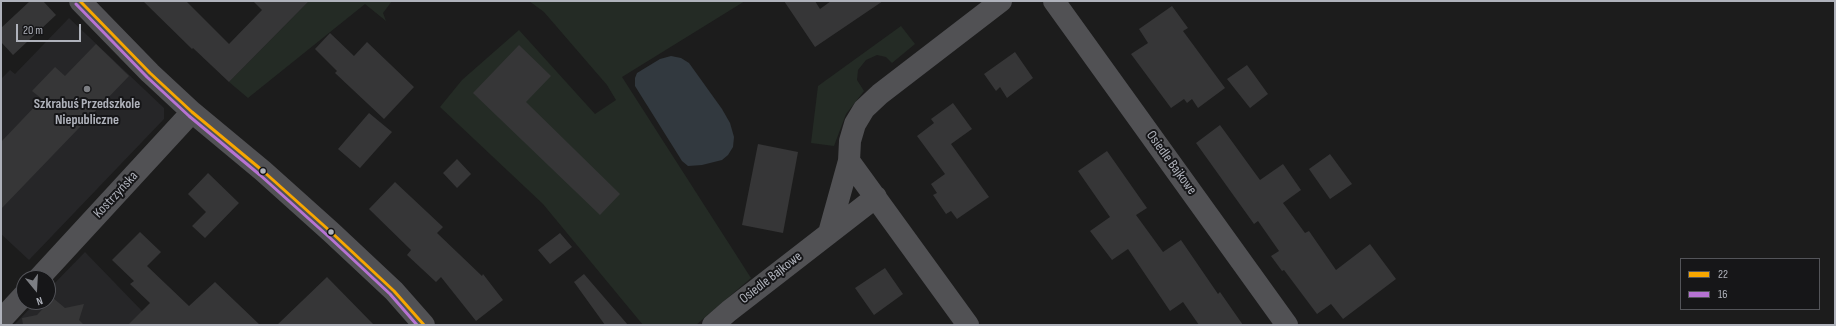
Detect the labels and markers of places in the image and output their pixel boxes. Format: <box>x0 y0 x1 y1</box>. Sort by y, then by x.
marker: Szkrabuś Przedszkole Niepubliczne <box>82 84 92 94</box>
place label: Szkrabuś Przedszkole Niepubliczne <box>34 96 140 128</box>
unlabelled marker <box>258 166 268 176</box>
unlabelled marker <box>326 227 336 237</box>

